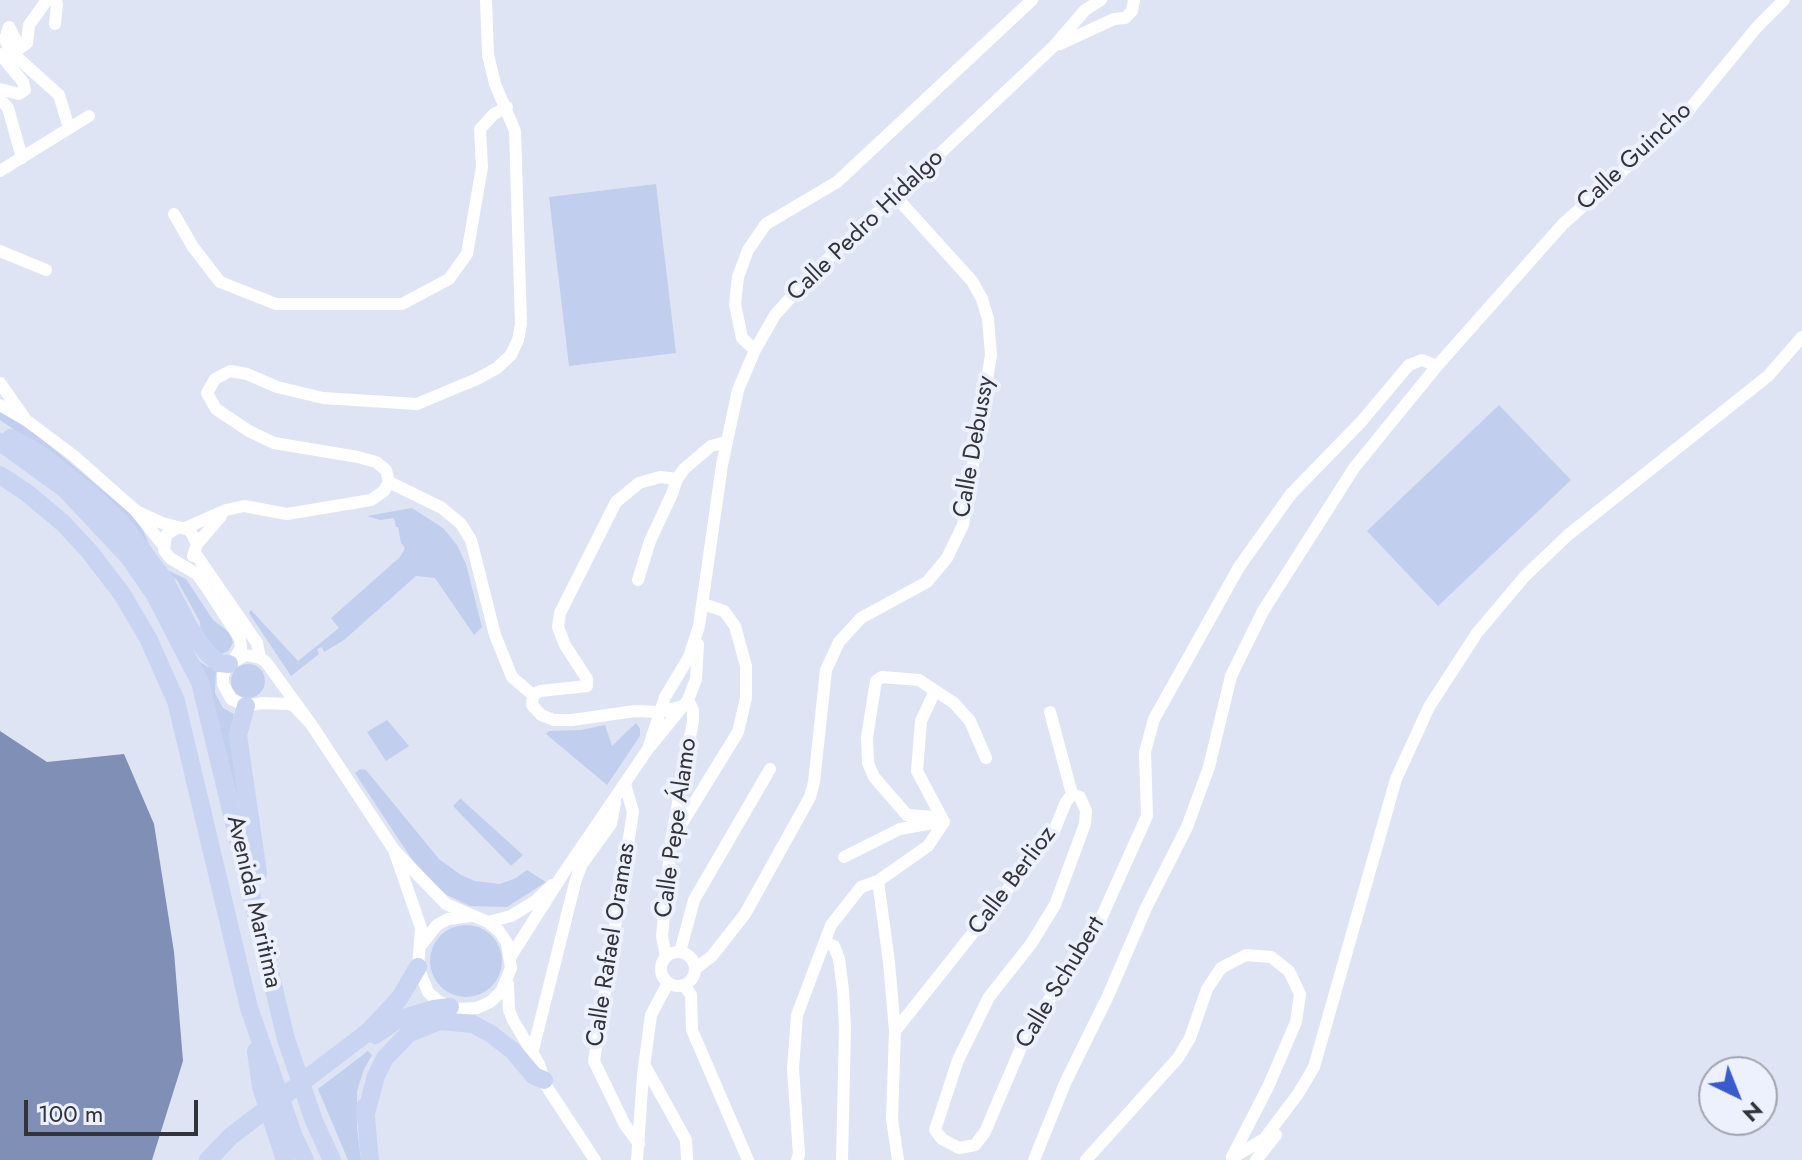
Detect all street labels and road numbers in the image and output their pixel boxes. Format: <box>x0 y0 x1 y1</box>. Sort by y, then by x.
street label: Calle Guincho <box>1572 97 1698 217</box>
street label: Calle Pedro Hidalgo <box>782 144 950 308</box>
street label: Calle Debussy <box>948 374 1002 520</box>
street label: Calle Pepe Álamo <box>650 736 704 920</box>
street label: Avenida Maritima <box>219 813 287 991</box>
street label: Calle Berlioz <box>963 821 1063 941</box>
street label: Calle Rafael Oramas <box>582 841 642 1049</box>
street label: Calle Schubert <box>1010 912 1112 1054</box>

